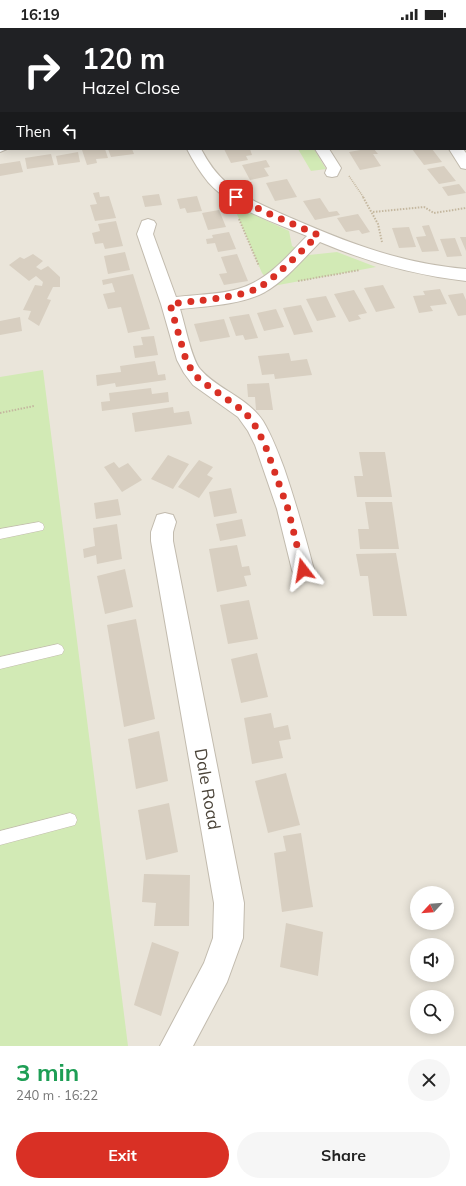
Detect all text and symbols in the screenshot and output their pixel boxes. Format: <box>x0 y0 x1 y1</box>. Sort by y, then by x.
text: 16:19 <box>20 5 60 24</box>
text: 120 m <box>82 41 165 76</box>
icon: right <box>16 44 68 96</box>
text: Hazel Close <box>82 76 180 99</box>
icon: left <box>59 120 81 142</box>
text: Then <box>16 122 51 141</box>
pin <box>219 180 253 214</box>
icon: arrive <box>225 186 247 208</box>
position arrow <box>282 549 324 591</box>
street label: Dale Road <box>191 747 225 831</box>
north arrow <box>410 886 454 930</box>
map controls <box>410 886 454 1034</box>
button: sound <box>410 938 454 982</box>
button: search <box>410 990 454 1034</box>
text: 3 min <box>16 1057 79 1087</box>
button: close <box>408 1059 450 1101</box>
text: 240 m · 16:22 <box>16 1087 98 1103</box>
button: Exit <box>16 1132 229 1178</box>
button: Share <box>237 1132 450 1178</box>

